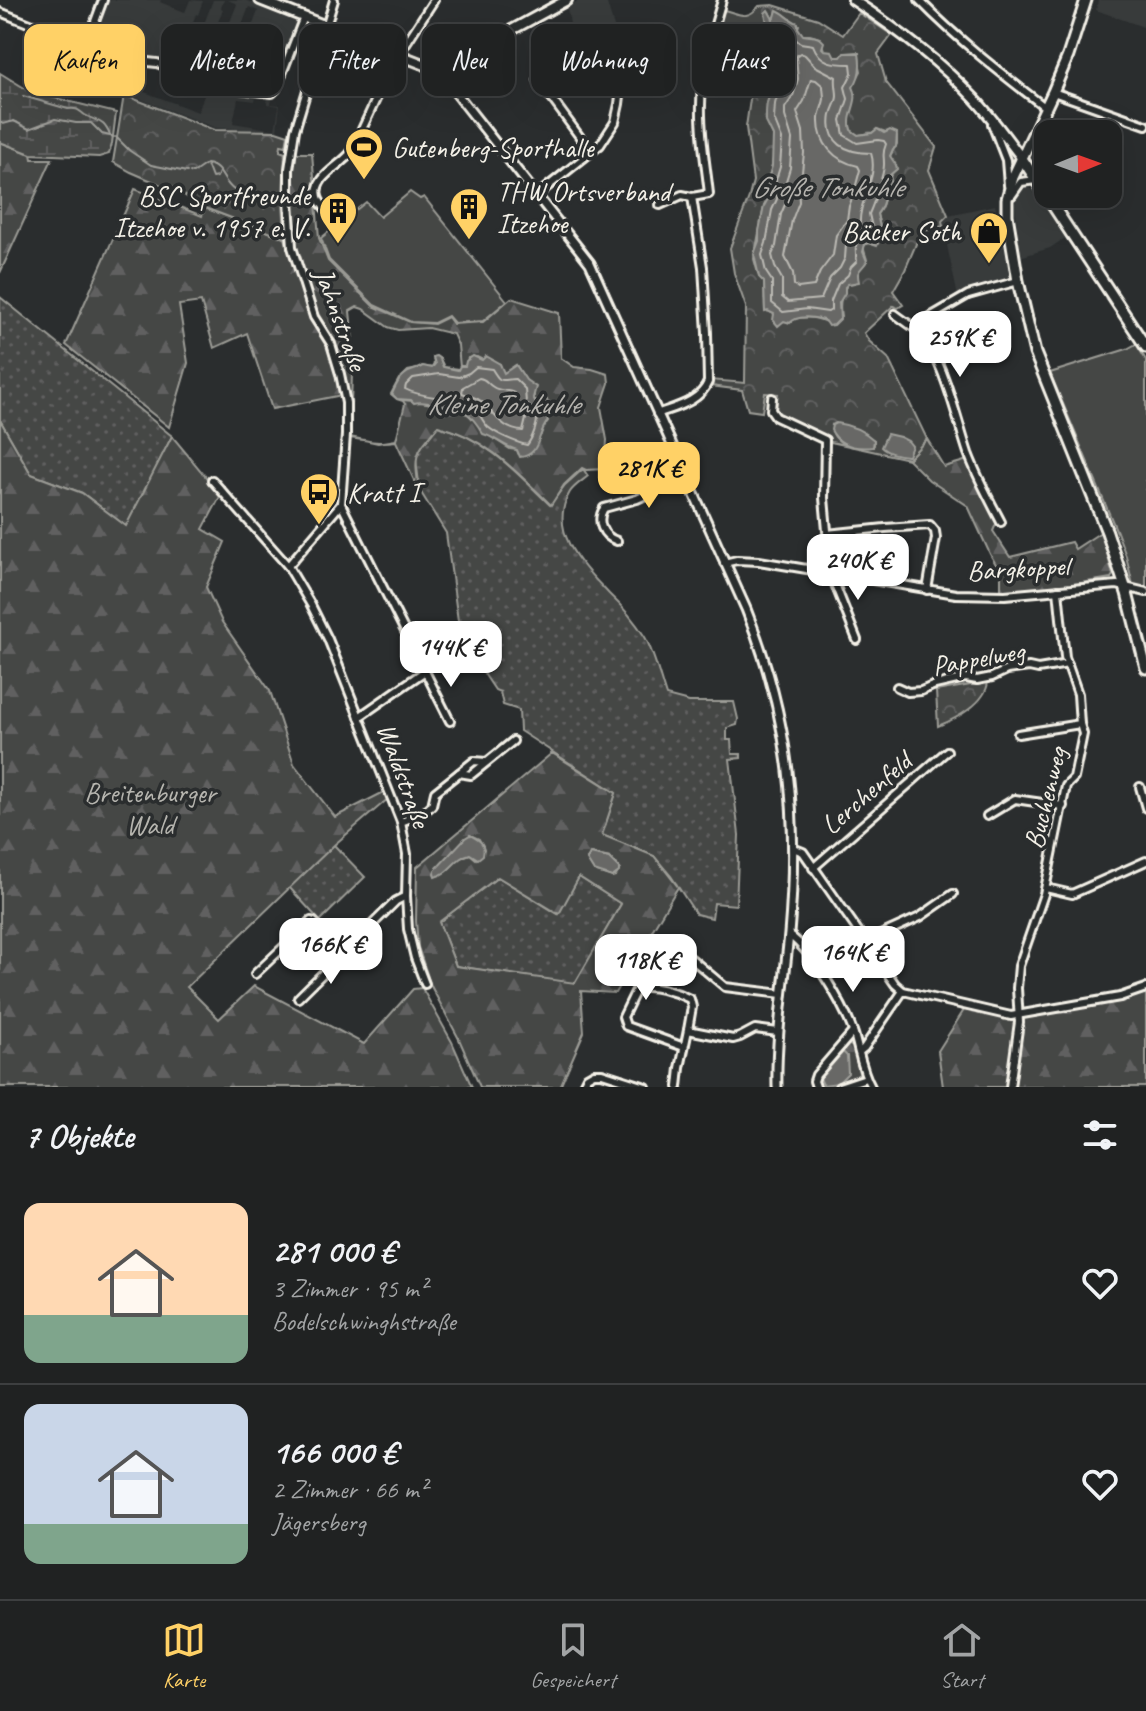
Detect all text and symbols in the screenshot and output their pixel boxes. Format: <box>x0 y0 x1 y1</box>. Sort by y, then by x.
chip: Kaufen <box>24 24 145 96</box>
chip: Mieten <box>161 24 283 96</box>
chip: Filter <box>299 24 406 96</box>
chip: Neu <box>422 24 515 96</box>
chip: Wohnung <box>531 24 676 96</box>
chip: Haus <box>692 24 795 96</box>
north arrow <box>1034 120 1122 208</box>
map controls <box>1034 120 1122 208</box>
sports icon: Gutenberg-Sporthalle <box>343 126 385 181</box>
place label: Gutenberg-Sporthalle <box>392 130 596 165</box>
water label: Große Tonkuhle <box>752 168 907 206</box>
place label: THW Ortsverband Itzehoe <box>497 174 674 241</box>
place label: BSC Sportfreunde Itzehoe v. 1957 e. V. <box>113 178 312 245</box>
building icon: THW Ortsverband Itzehoe <box>448 186 490 241</box>
building icon: BSC Sportfreunde Itzehoe v. 1957 e. V. <box>317 190 359 245</box>
shop icon: Bäcker Soth <box>968 210 1010 265</box>
place label: Bäcker Soth <box>843 214 962 249</box>
street label: Jahnstraße <box>306 261 376 377</box>
pin: 259K € <box>895 311 1025 379</box>
text: 259K € <box>927 320 993 353</box>
water label: Kleine Tonkuhle <box>427 385 583 423</box>
pin: 281K € <box>584 442 714 510</box>
text: 281K € <box>616 451 682 484</box>
bus stop icon: Kratt I <box>298 471 340 526</box>
place label: Kratt I <box>347 475 425 510</box>
pin: 240K € <box>793 534 923 602</box>
text: 240K € <box>825 543 891 576</box>
street label: Bargkoppel <box>966 548 1075 588</box>
pin: 144K € <box>386 621 516 689</box>
text: 144K € <box>418 630 484 663</box>
street label: Pappelweg <box>929 632 1029 683</box>
street label: Waldstraße <box>369 718 440 834</box>
street label: Lerchenfeld <box>814 742 921 842</box>
street label: Buchenweg <box>1016 742 1075 852</box>
park label: Breitenburger Wald <box>84 775 219 842</box>
pin: 166K € <box>266 918 396 986</box>
pin: 164K € <box>788 926 918 994</box>
text: 166K € <box>297 927 365 960</box>
pin: 118K € <box>581 934 711 1002</box>
text: 164K € <box>820 935 886 968</box>
text: 118K € <box>613 943 679 976</box>
icon: filters <box>1078 1113 1122 1157</box>
text: 7 Objekte <box>24 1114 134 1157</box>
text: 281 000 € <box>272 1229 396 1272</box>
icon: home <box>88 1235 184 1331</box>
icon: heart <box>1078 1261 1122 1305</box>
text: 3 Zimmer · 95 m² <box>272 1272 427 1305</box>
text: Bodelschwinghstraße <box>272 1305 456 1338</box>
text: 166 000 € <box>272 1430 397 1473</box>
icon: home <box>88 1436 184 1532</box>
icon: heart <box>1078 1462 1122 1506</box>
text: 2 Zimmer · 66 m² <box>272 1473 427 1506</box>
text: Jägersberg <box>272 1506 366 1539</box>
tab: Karte <box>162 1618 206 1694</box>
tab: Gespeichert <box>530 1618 616 1694</box>
tab: Start <box>940 1618 984 1694</box>

